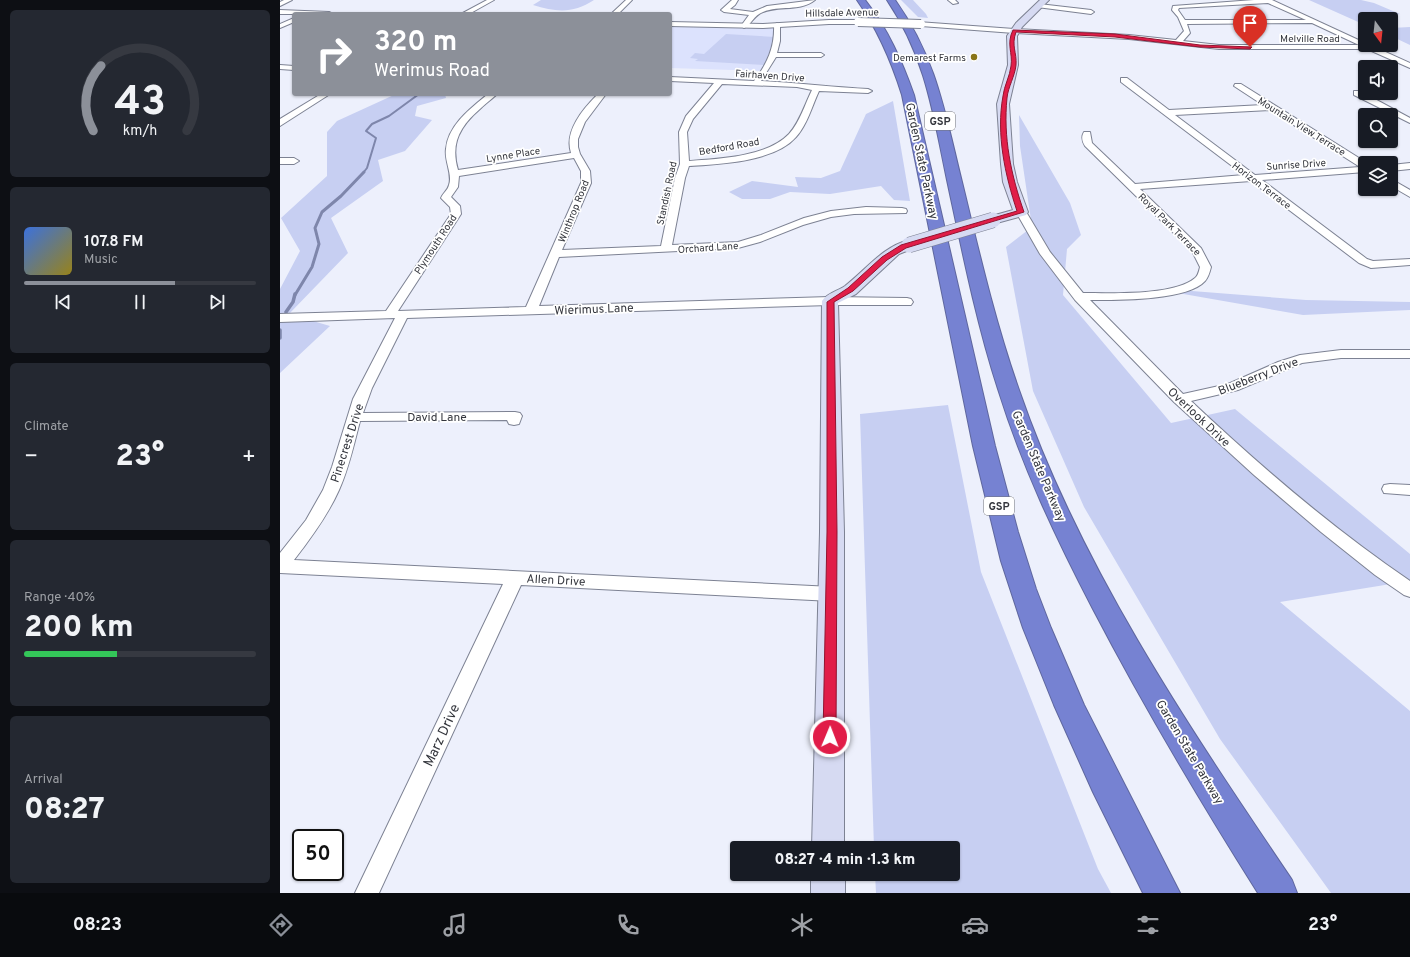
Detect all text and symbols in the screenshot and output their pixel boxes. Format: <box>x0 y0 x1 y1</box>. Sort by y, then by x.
street label: Hillsdale Avenue <box>805 6 879 21</box>
pin <box>1233 6 1267 47</box>
icon: arrive <box>1239 12 1261 34</box>
north arrow <box>1358 12 1398 52</box>
map controls <box>1358 12 1398 196</box>
text: 320 m <box>374 25 457 61</box>
icon: right <box>308 28 360 80</box>
street label: Melville Road <box>1280 33 1340 46</box>
place label: Demarest Farms <box>893 52 966 65</box>
marker: Demarest Farms <box>969 52 979 62</box>
text: Werimus Road <box>374 60 490 83</box>
button: sound <box>1358 60 1398 100</box>
street label: Fairhaven Drive <box>735 68 805 85</box>
text: 43 <box>114 77 166 130</box>
street label: Mountain View Terrace <box>1255 95 1348 160</box>
street label: Garden State Parkway <box>901 101 941 221</box>
button: search <box>1358 108 1398 148</box>
road number: GSP <box>925 112 955 130</box>
text: km/h <box>123 122 157 140</box>
street label: Bedford Road <box>698 136 761 159</box>
street label: Lynne Place <box>485 145 541 166</box>
button: layers <box>1358 156 1398 196</box>
street label: Sunrise Drive <box>1266 157 1326 174</box>
street label: Standish Road <box>654 160 681 226</box>
street label: Horizon Terrace <box>1229 160 1293 213</box>
street label: Winthrop Road <box>556 178 593 245</box>
street label: Royal Park Terrace <box>1135 191 1203 259</box>
street label: Plymouth Road <box>412 212 460 277</box>
text: 107.8 FM <box>84 233 143 252</box>
street label: Orchard Lane <box>677 240 739 257</box>
text: Music <box>84 252 118 268</box>
icon: previous <box>52 291 74 313</box>
icon: pause <box>129 291 151 313</box>
icon: next <box>206 291 228 313</box>
street label: Wierimus Lane <box>554 301 634 319</box>
street label: Blueberry Drive <box>1216 354 1301 400</box>
street label: Overlook Drive <box>1164 385 1233 451</box>
street label: Pinecrest Drive <box>328 402 368 485</box>
street label: Garden State Parkway <box>1007 409 1069 524</box>
street label: David Lane <box>407 410 467 426</box>
text: Climate <box>24 419 69 435</box>
text: 23° <box>116 439 164 476</box>
text: − <box>24 444 38 471</box>
text: + <box>242 444 256 471</box>
road number: GSP <box>984 497 1014 515</box>
street label: Allen Drive <box>526 571 586 591</box>
text: Range · 40% <box>24 590 95 606</box>
text: 200 km <box>24 610 134 647</box>
street label: Garden State Parkway <box>1152 697 1227 808</box>
street label: Marz Drive <box>420 702 464 770</box>
position arrow <box>809 716 851 758</box>
text: Arrival <box>24 772 63 788</box>
text: 08:27 <box>24 792 105 829</box>
speed limit sign: 50 <box>292 829 344 881</box>
text: 08:27 · 4 min · 1.3 km <box>775 851 915 870</box>
icon: directions <box>267 911 295 939</box>
icon: music <box>441 911 469 939</box>
icon: phone <box>614 911 642 939</box>
icon: climate <box>788 911 816 939</box>
icon: car <box>961 911 989 939</box>
icon: filters <box>1134 911 1162 939</box>
text: 08:23 <box>73 914 122 937</box>
text: 23° <box>1308 914 1337 937</box>

